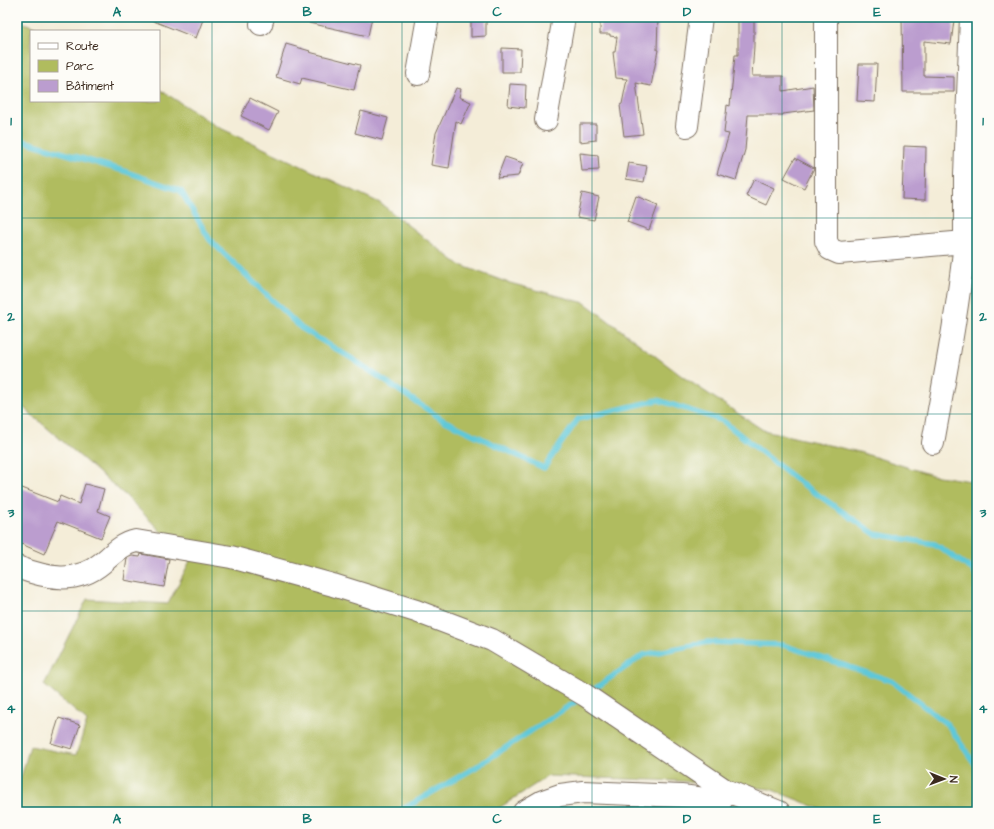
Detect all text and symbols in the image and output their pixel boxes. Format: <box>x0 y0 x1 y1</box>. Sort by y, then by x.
text: A <box>113 3 122 21</box>
text: B <box>302 3 312 21</box>
text: C <box>492 3 502 21</box>
text: D <box>683 3 692 21</box>
text: E <box>873 3 881 21</box>
legend <box>30 30 160 102</box>
text: Route <box>66 38 99 55</box>
text: Parc <box>66 58 94 75</box>
text: Bâtiment <box>66 78 114 95</box>
text: 1 <box>10 112 12 130</box>
text: 1 <box>982 112 984 130</box>
text: 2 <box>6 308 15 326</box>
text: 2 <box>978 308 987 326</box>
text: 3 <box>7 504 15 522</box>
text: 3 <box>979 504 987 522</box>
text: 4 <box>7 700 16 718</box>
text: 4 <box>979 700 988 718</box>
north arrow <box>924 759 964 799</box>
text: N <box>946 776 961 783</box>
text: A <box>113 810 122 828</box>
text: B <box>302 810 312 828</box>
text: C <box>492 810 502 828</box>
text: D <box>683 810 692 828</box>
text: E <box>873 810 881 828</box>

